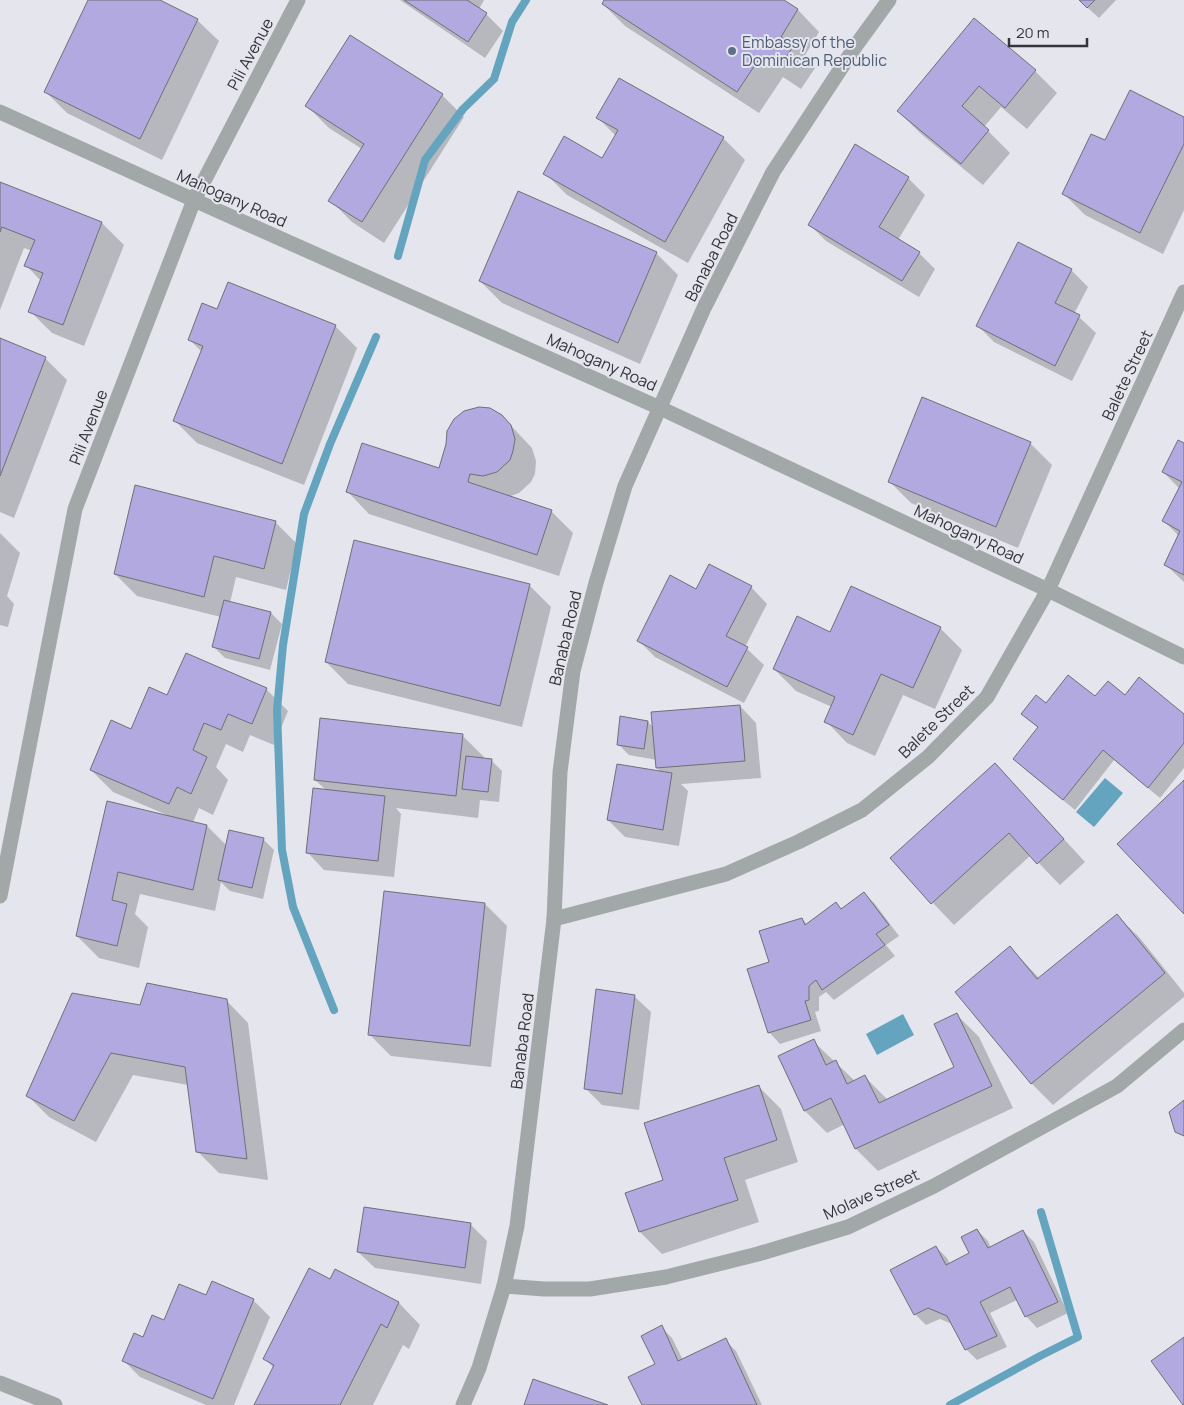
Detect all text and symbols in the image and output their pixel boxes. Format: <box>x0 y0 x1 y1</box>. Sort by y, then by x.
street label: Pili Avenue <box>222 14 278 94</box>
scale bar <box>1009 15 1086 47</box>
text: 20 m <box>1016 22 1049 43</box>
place label: Embassy of the Dominican Republic <box>742 31 887 71</box>
marker: Embassy of the Dominican Republic <box>726 45 738 57</box>
street label: Mahogany Road <box>173 164 291 232</box>
street label: Banaba Road <box>679 209 743 305</box>
street label: Balete Street <box>1096 326 1158 424</box>
street label: Mahogany Road <box>543 328 661 396</box>
street label: Pili Avenue <box>64 386 112 468</box>
street label: Mahogany Road <box>911 499 1027 569</box>
street label: Banaba Road <box>543 588 587 688</box>
street label: Balete Street <box>893 679 979 763</box>
street label: Banaba Road <box>505 992 539 1090</box>
street label: Molave Street <box>820 1163 922 1225</box>

